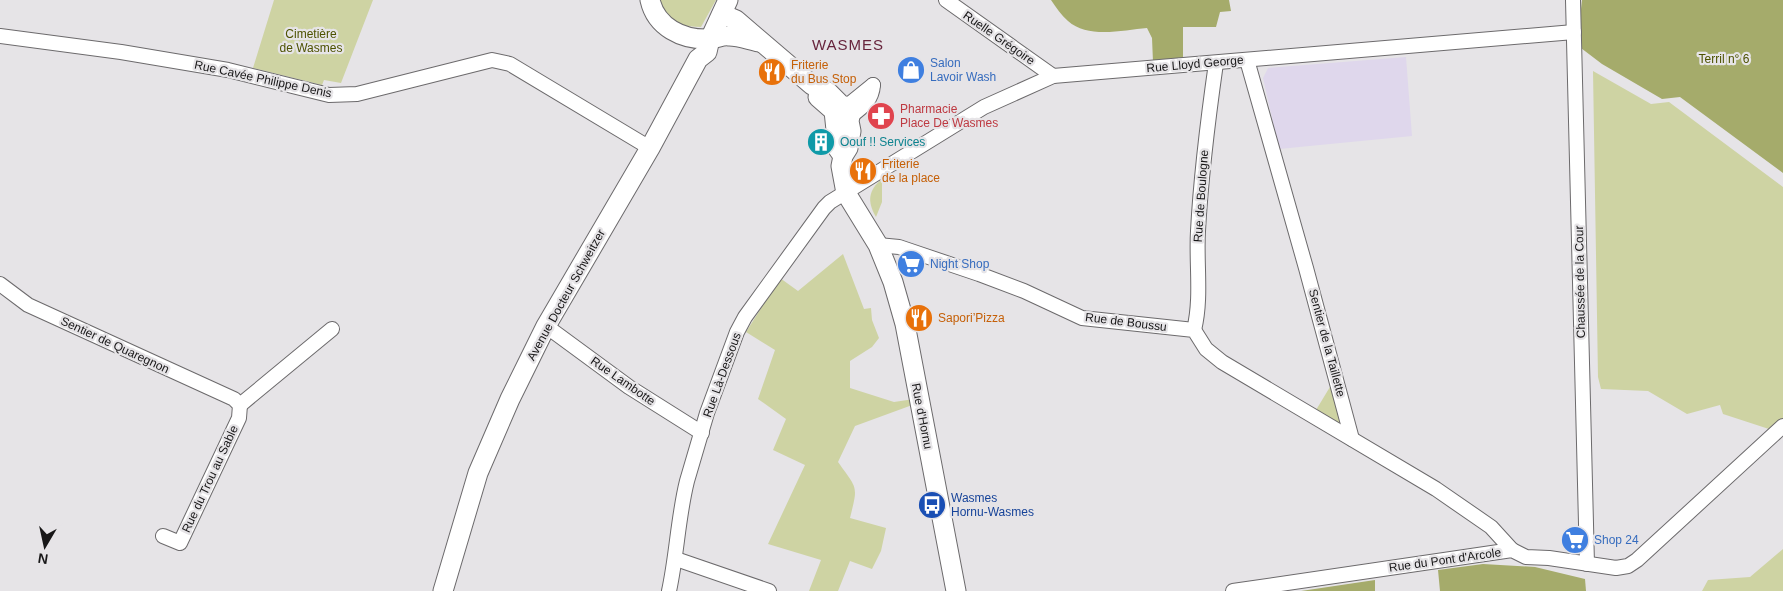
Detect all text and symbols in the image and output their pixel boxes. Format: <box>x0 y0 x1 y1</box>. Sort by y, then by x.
street label: Ruelle Grégoire <box>961 8 1038 68</box>
park label: Cimetière de Wasmes <box>280 27 342 55</box>
district label: WASMES <box>812 36 884 53</box>
park label: Terril n° 6 <box>1699 52 1750 66</box>
street label: Rue Lloyd George <box>1146 53 1244 75</box>
shop icon: Salon Lavoir Wash <box>896 55 926 85</box>
place label: Salon Lavoir Wash <box>930 56 996 84</box>
restaurant icon: Friterie du Bus Stop <box>757 57 787 87</box>
street label: Rue Cavée Philippe Denis <box>193 58 333 100</box>
place label: Friterie du Bus Stop <box>791 58 857 86</box>
pharmacy icon: Pharmacie Place De Wasmes <box>866 101 896 131</box>
place label: Pharmacie Place De Wasmes <box>900 102 998 130</box>
building icon: Oouf !! Services <box>806 127 836 157</box>
place label: Oouf !! Services <box>840 135 925 149</box>
street label: Rue de Boulogne <box>1191 149 1211 243</box>
restaurant icon: Friterie de la place <box>848 156 878 186</box>
place label: Friterie de la place <box>882 157 940 185</box>
street label: Chaussée de la Cour <box>1572 226 1588 338</box>
street label: Avenue Docteur Schweitzer <box>524 227 608 363</box>
supermarket icon: Night Shop <box>896 249 926 279</box>
place label: Night Shop <box>930 257 990 271</box>
street label: Sentier de la Taillette <box>1306 287 1348 399</box>
restaurant icon: Sapori’Pizza <box>904 303 934 333</box>
street label: Rue de Boussu <box>1084 310 1168 334</box>
place label: Sapori’Pizza <box>938 311 1005 325</box>
street label: Sentier de Quaregnon <box>59 314 171 376</box>
street label: Rue Là-Dessous <box>700 331 744 419</box>
street label: Rue Lambotte <box>588 354 658 409</box>
street label: Rue d'Hornu <box>909 382 935 450</box>
street label: Rue du Trou au Sable <box>179 423 241 535</box>
bus stop icon: Wasmes Hornu-Wasmes <box>917 490 947 520</box>
place label: Wasmes Hornu-Wasmes <box>951 491 1034 519</box>
north arrow <box>20 521 70 571</box>
supermarket icon: Shop 24 <box>1560 525 1590 555</box>
place label: Shop 24 <box>1594 533 1639 547</box>
street label: Rue du Pont d'Arcole <box>1388 545 1502 575</box>
text: N <box>37 550 49 568</box>

